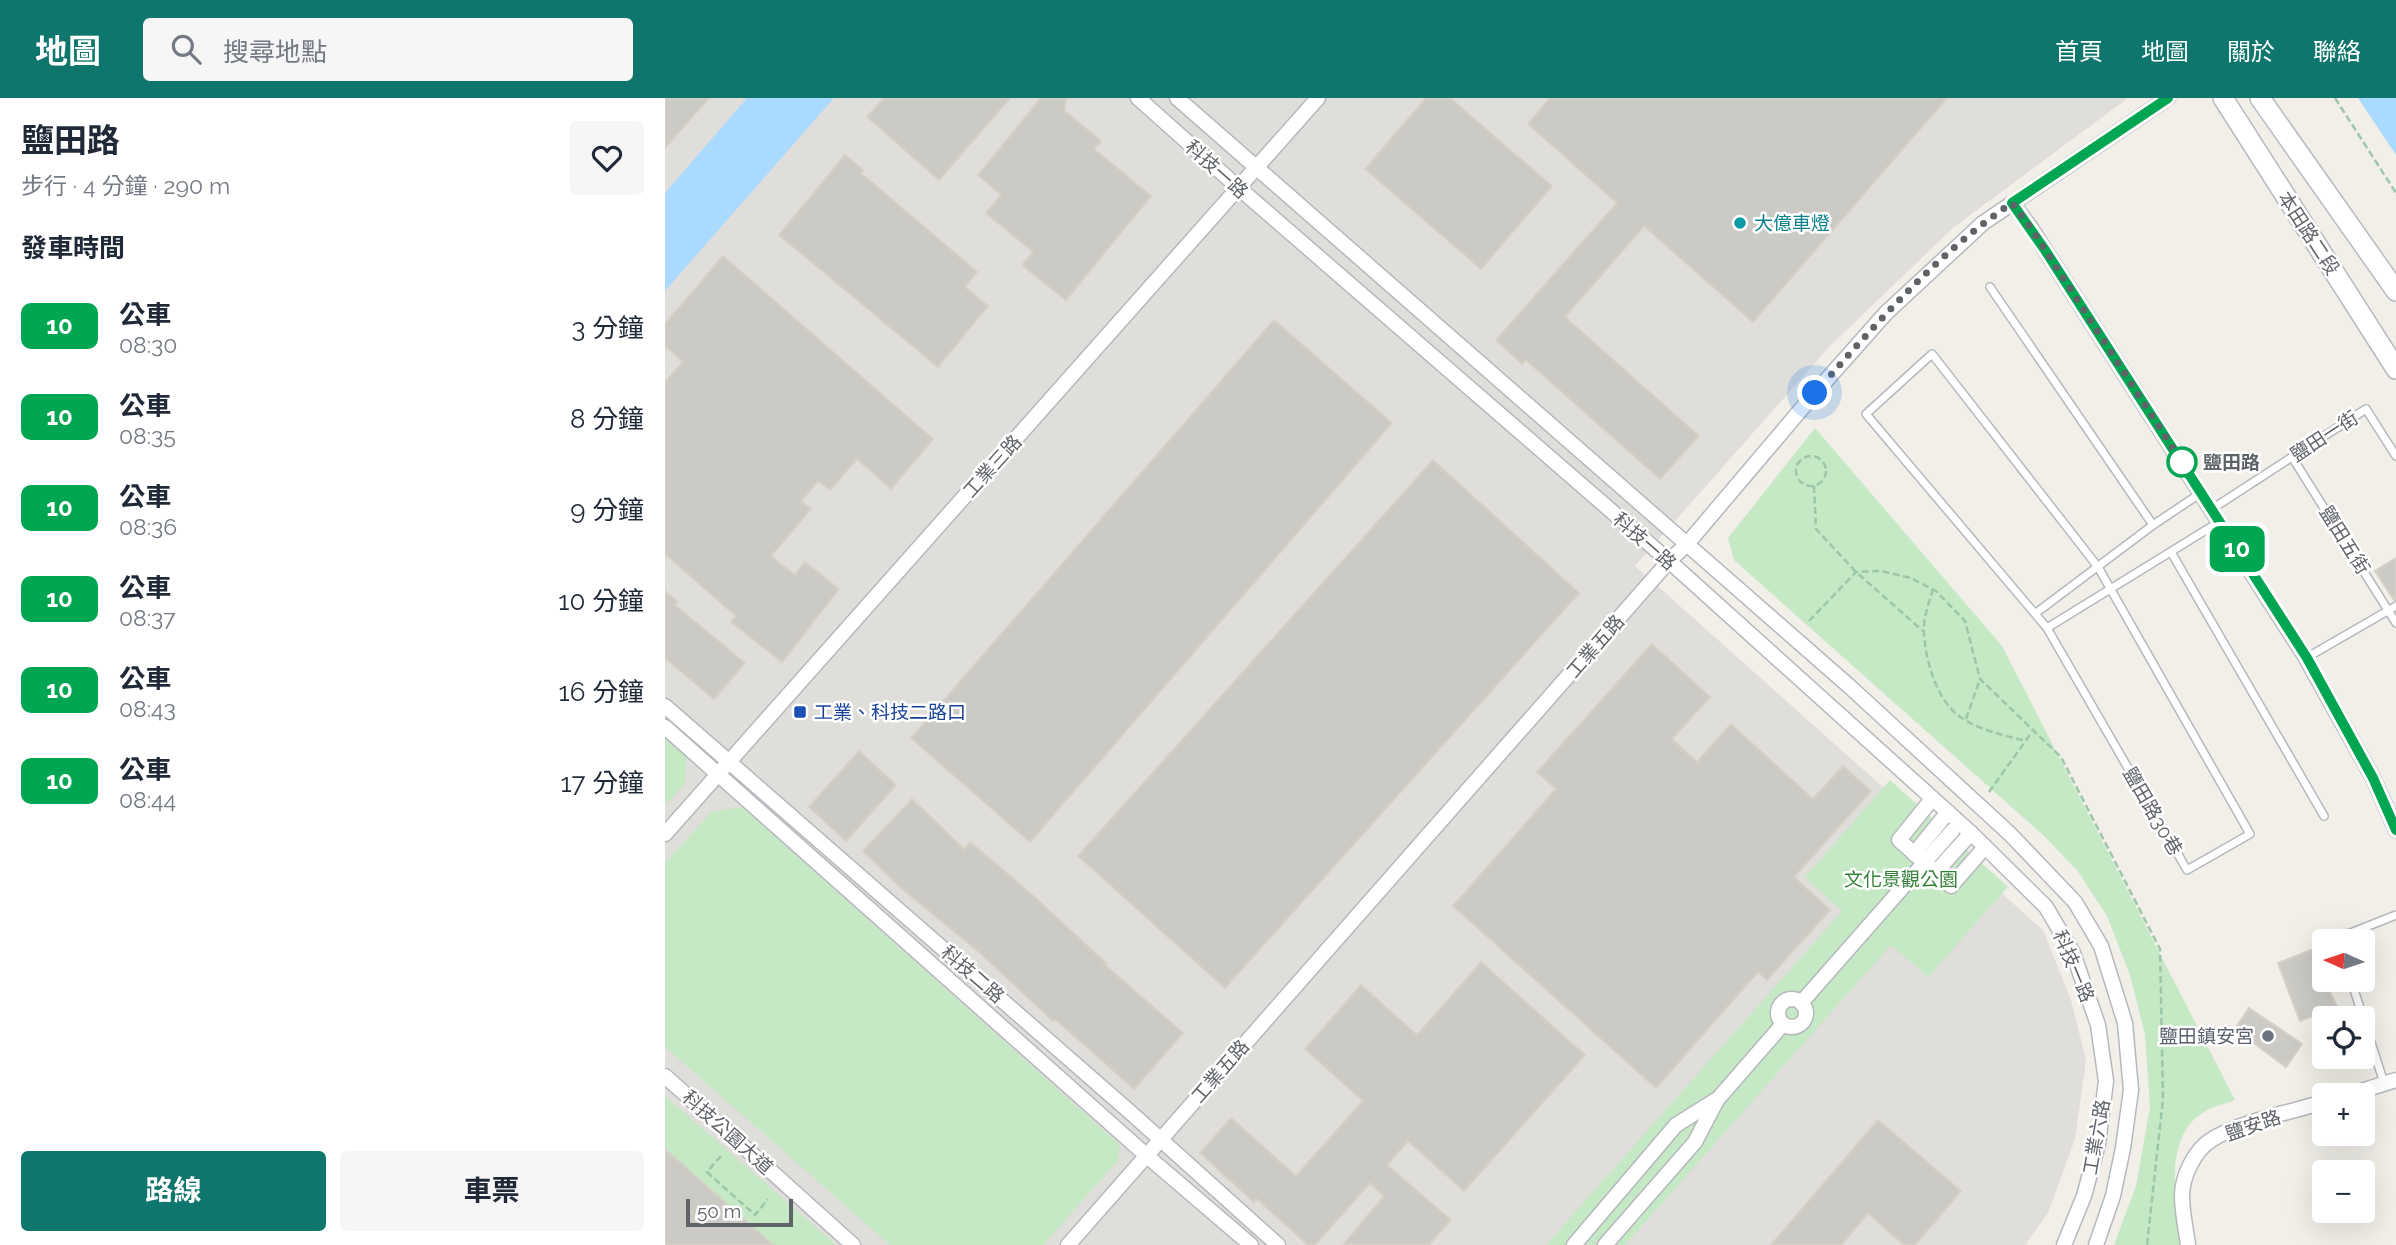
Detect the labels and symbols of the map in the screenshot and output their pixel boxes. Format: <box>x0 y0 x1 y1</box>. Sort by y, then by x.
street label: 科技一路 <box>1181 135 1253 203</box>
street label: 本田路二段 <box>2274 187 2344 279</box>
place label: 大億車燈 <box>1754 212 1830 234</box>
marker: 大億車燈 <box>1732 215 1748 231</box>
your location <box>1797 375 1832 410</box>
street label: 鹽田一街 <box>2286 406 2362 466</box>
street label: 工業三路 <box>958 430 1026 502</box>
marker: 鹽田路 <box>2167 447 2197 477</box>
place label: 鹽田路 <box>2203 451 2260 473</box>
street label: 鹽田五街 <box>2316 502 2374 578</box>
street label: 科技一路 <box>1609 508 1681 574</box>
line badge: 10 <box>2205 526 2269 572</box>
street label: 工業五路 <box>1562 610 1628 682</box>
place label: 工業、科技二路口 <box>814 701 966 723</box>
marker: 工業、科技二路口 <box>792 704 808 720</box>
street label: 鹽田路30巷 <box>2119 763 2187 859</box>
park label: 文化景觀公園 <box>1844 868 1958 890</box>
street label: 科技一路 <box>2049 927 2099 1005</box>
north arrow <box>2312 929 2375 992</box>
street label: 科技二路 <box>937 941 1009 1007</box>
place label: 鹽田鎮安宮 <box>2159 1025 2254 1047</box>
marker: 鹽田鎮安宮 <box>2260 1028 2276 1044</box>
street label: 工業五路 <box>1187 1035 1253 1107</box>
street label: 科技公園大道 <box>678 1086 778 1178</box>
street label: 工業六路 <box>2079 1098 2113 1176</box>
street label: 鹽安路 <box>2222 1105 2284 1145</box>
scale bar <box>686 1196 793 1228</box>

